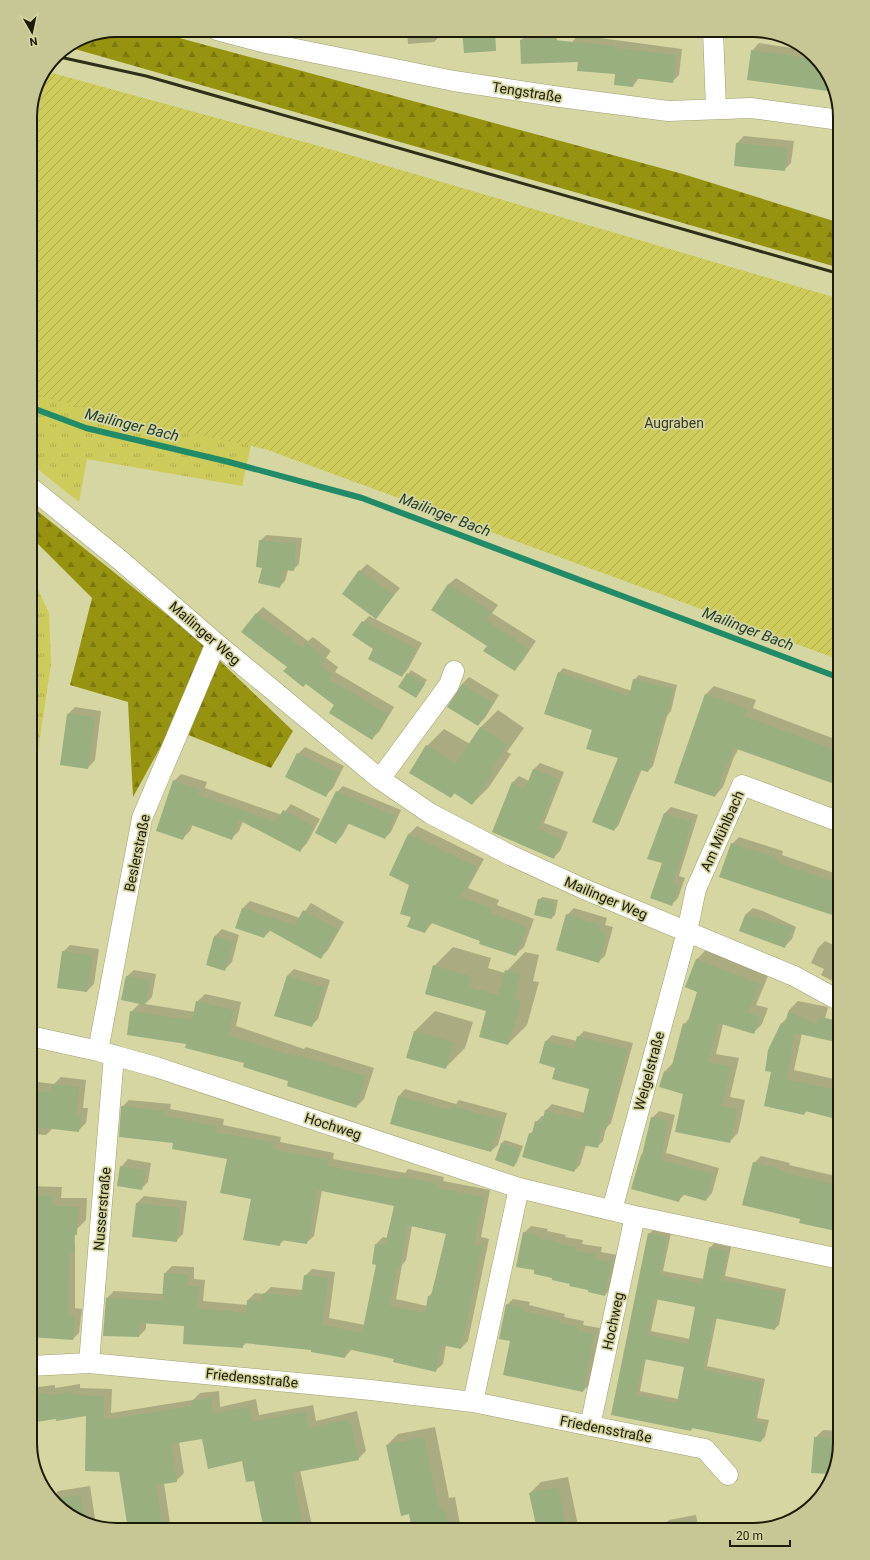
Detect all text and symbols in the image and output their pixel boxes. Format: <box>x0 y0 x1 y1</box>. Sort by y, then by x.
north arrow <box>12 12 52 52</box>
text: N <box>28 34 38 48</box>
street label: Tengstraße <box>491 79 563 105</box>
water label: Mailinger Bach <box>83 405 181 445</box>
park label: Augraben <box>644 415 704 431</box>
water label: Mailinger Bach <box>397 489 493 541</box>
street label: Mailinger Weg <box>166 598 244 668</box>
water label: Mailinger Bach <box>700 603 796 655</box>
street label: Am Mühlbach <box>697 788 747 874</box>
street label: Beslerstraße <box>121 813 153 893</box>
street label: Mailinger Weg <box>562 873 650 923</box>
street label: Weigelstraße <box>631 1030 667 1112</box>
street label: Hochweg <box>303 1109 363 1143</box>
street label: Nusserstraße <box>90 1166 114 1252</box>
street label: Hochweg <box>599 1291 627 1351</box>
street label: Friedensstraße <box>205 1365 299 1391</box>
street label: Friedensstraße <box>559 1412 653 1446</box>
scale bar <box>730 1522 790 1548</box>
text: 20 m <box>736 1529 763 1543</box>

